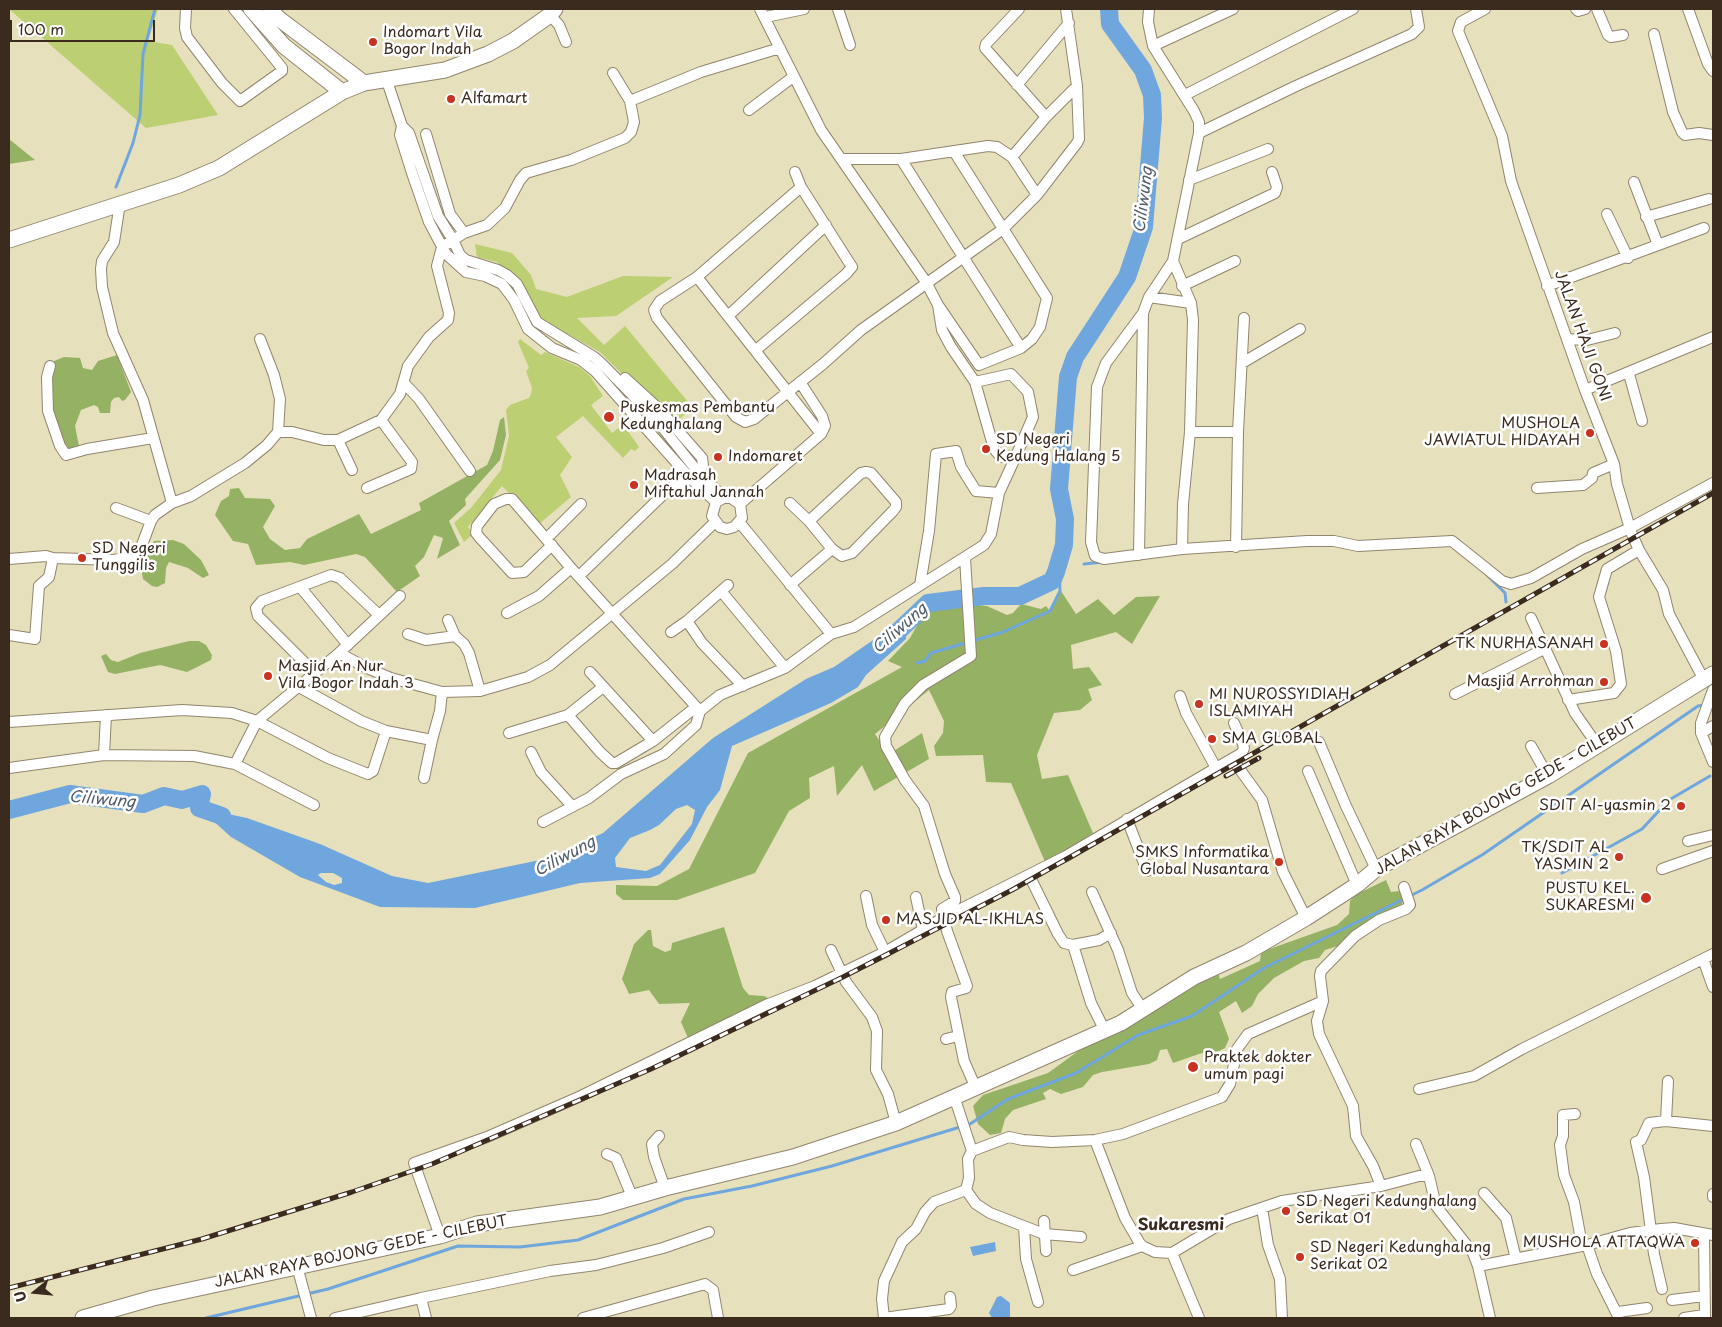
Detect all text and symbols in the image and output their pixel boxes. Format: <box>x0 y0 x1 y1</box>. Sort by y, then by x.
scale bar <box>12 10 158 42</box>
text: 100 m <box>18 17 64 40</box>
place label: Indomart Vila Bogor Indah <box>383 24 482 59</box>
marker: Indomart Vila Bogor Indah <box>367 36 379 48</box>
place label: Alfamart <box>461 90 527 108</box>
marker: Alfamart <box>445 93 457 105</box>
water label: Ciliwung <box>1130 166 1158 234</box>
street label: JALAN HAJI GONI <box>1550 268 1614 404</box>
place label: Puskesmas Pembantu Kedunghalang <box>620 399 775 434</box>
marker: Puskesmas Pembantu Kedunghalang <box>602 410 616 424</box>
place label: MUSHOLA JAWIATUL HIDAYAH <box>1424 415 1580 450</box>
marker: MUSHOLA JAWIATUL HIDAYAH <box>1584 427 1596 439</box>
place label: SD Negeri Kedung Halang 5 <box>996 431 1121 466</box>
marker: SD Negeri Kedung Halang 5 <box>980 443 992 455</box>
place label: Indomaret <box>728 448 803 466</box>
marker: Indomaret <box>712 451 724 463</box>
place label: Madrasah Miftahul Jannah <box>644 467 764 502</box>
marker: Madrasah Miftahul Jannah <box>628 479 640 491</box>
place label: SD Negeri Tunggilis <box>92 540 166 575</box>
marker: SD Negeri Tunggilis <box>76 552 88 564</box>
water label: Ciliwung <box>869 600 931 658</box>
place label: TK NURHASANAH <box>1455 635 1594 653</box>
marker: TK NURHASANAH <box>1598 638 1610 650</box>
place label: Masjid An Nur Vila Bogor Indah 3 <box>278 658 414 693</box>
marker: Masjid An Nur Vila Bogor Indah 3 <box>262 670 274 682</box>
place label: Masjid Arrohman <box>1467 673 1594 691</box>
marker: Masjid Arrohman <box>1598 676 1610 688</box>
place label: MI NUROSSYIDIAH ISLAMIYAH <box>1209 686 1350 721</box>
marker: MI NUROSSYIDIAH ISLAMIYAH <box>1193 698 1205 710</box>
street label: JALAN RAYA BOJONG GEDE - CILEBUT <box>1372 714 1640 880</box>
place label: SMA GLOBAL <box>1222 730 1323 748</box>
marker: SMA GLOBAL <box>1206 733 1218 745</box>
water label: Ciliwung <box>68 788 136 812</box>
place label: SDIT Al-yasmin 2 <box>1539 797 1671 815</box>
marker: SDIT Al-yasmin 2 <box>1675 800 1687 812</box>
water label: Ciliwung <box>531 833 599 881</box>
place label: TK/SDIT AL YASMIN 2 <box>1521 839 1609 874</box>
place label: SMKS Informatika Global Nusantara <box>1135 844 1269 879</box>
marker: TK/SDIT AL YASMIN 2 <box>1613 851 1625 863</box>
marker: SMKS Informatika Global Nusantara <box>1273 856 1285 868</box>
place label: PUSTU KEL. SUKARESMI <box>1545 880 1635 915</box>
marker: PUSTU KEL. SUKARESMI <box>1639 891 1653 905</box>
place label: MASJID AL-IKHLAS <box>896 911 1044 929</box>
marker: MASJID AL-IKHLAS <box>880 914 892 926</box>
place label: Praktek dokter umum pagi <box>1204 1049 1312 1084</box>
marker: Praktek dokter umum pagi <box>1186 1060 1200 1074</box>
place label: SD Negeri Kedunghalang Serikat 01 <box>1296 1193 1477 1228</box>
marker: SD Negeri Kedunghalang Serikat 01 <box>1280 1205 1292 1217</box>
street label: JALAN RAYA BOJONG GEDE - CILEBUT <box>213 1212 509 1292</box>
district label: Sukaresmi <box>1138 1216 1224 1236</box>
place label: MUSHOLA ATTAQWA <box>1523 1234 1685 1252</box>
marker: MUSHOLA ATTAQWA <box>1689 1237 1701 1249</box>
place label: SD Negeri Kedunghalang Serikat 02 <box>1310 1239 1491 1274</box>
marker: SD Negeri Kedunghalang Serikat 02 <box>1294 1251 1306 1263</box>
north arrow <box>10 1267 60 1317</box>
text: U <box>9 1288 32 1305</box>

